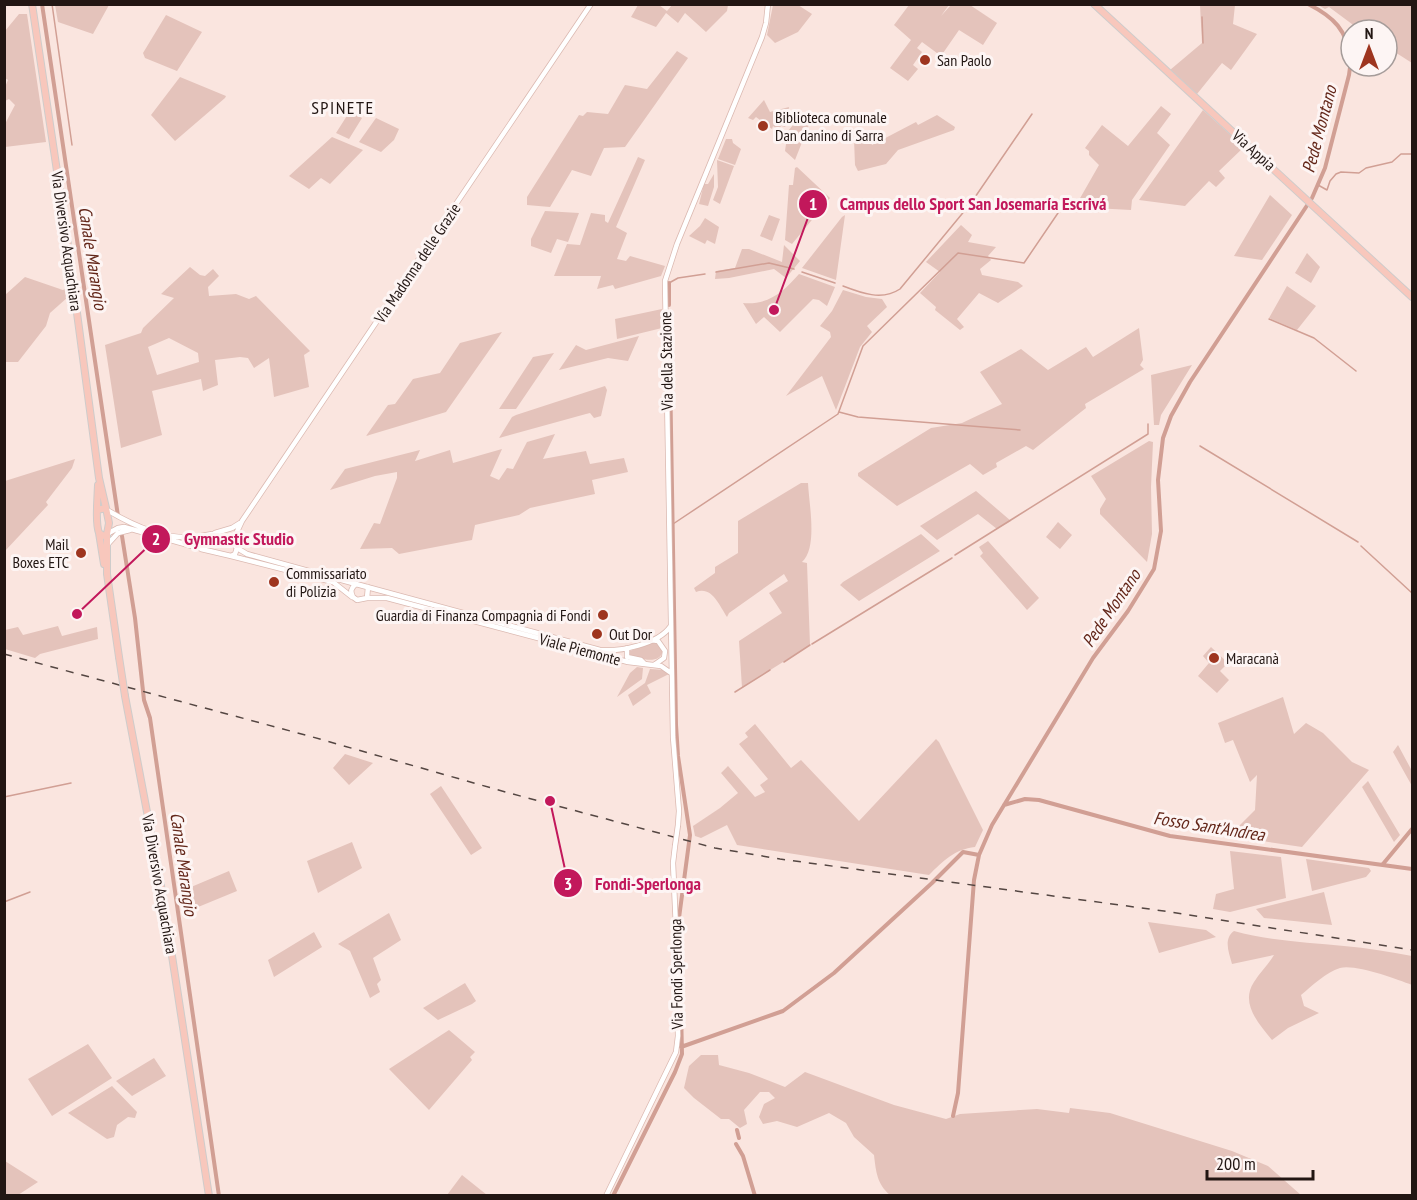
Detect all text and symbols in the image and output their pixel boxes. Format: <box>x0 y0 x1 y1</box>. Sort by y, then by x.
north arrow <box>1339 18 1399 78</box>
text: N <box>1365 23 1373 43</box>
place label: San Paolo <box>937 50 991 70</box>
marker: San Paolo <box>918 53 932 67</box>
water label: Pede Montano <box>1296 82 1342 175</box>
district label: SPINETE <box>311 96 375 119</box>
place label: Biblioteca comunale Dan danino di Sarra <box>775 107 887 145</box>
marker: Biblioteca comunale Dan danino di Sarra <box>756 119 770 133</box>
street label: Via Appia <box>1227 125 1280 175</box>
street label: Via Diversivo Acquachiara <box>47 169 87 312</box>
callout: Campus dello Sport San Josemaría Escrivá <box>798 186 1119 222</box>
text: 1 <box>809 192 817 215</box>
text: Campus dello Sport San Josemaría Escrivá <box>840 192 1106 215</box>
street label: Via Madonna delle Grazie <box>369 199 465 328</box>
water label: Canale Marangio <box>74 205 113 312</box>
street label: Via della Stazione <box>655 311 677 412</box>
callout: Gymnastic Studio <box>141 521 306 557</box>
text: 2 <box>152 527 160 550</box>
text: Gymnastic Studio <box>184 527 294 550</box>
place label: Mail Boxes ETC <box>12 534 69 572</box>
marker: Mail Boxes ETC <box>74 546 88 560</box>
place label: Commissariato di Polizia <box>286 563 367 601</box>
water label: Pede Montano <box>1077 564 1146 651</box>
marker: Commissariato di Polizia <box>267 575 281 589</box>
place label: Guardia di Finanza Compagnia di Fondi <box>376 605 591 625</box>
marker: Guardia di Finanza Compagnia di Fondi <box>596 608 610 622</box>
place label: Out Dor <box>609 624 653 644</box>
marker: Out Dor <box>590 627 604 641</box>
street label: Viale Piemonte <box>536 628 623 669</box>
place label: Maracanà <box>1226 648 1279 668</box>
marker: Maracanà <box>1207 651 1221 665</box>
water label: Fosso Sant'Andrea <box>1152 806 1267 846</box>
water label: Canale Marangio <box>165 811 203 918</box>
street label: Via Diversivo Acquachiara <box>138 812 182 955</box>
callout: Fondi-Sperlonga <box>553 865 713 901</box>
text: 3 <box>564 872 572 895</box>
text: Fondi-Sperlonga <box>595 872 701 895</box>
street label: Via Fondi Sperlonga <box>665 918 687 1031</box>
scale bar <box>1207 1143 1314 1181</box>
text: 200 m <box>1216 1152 1256 1175</box>

